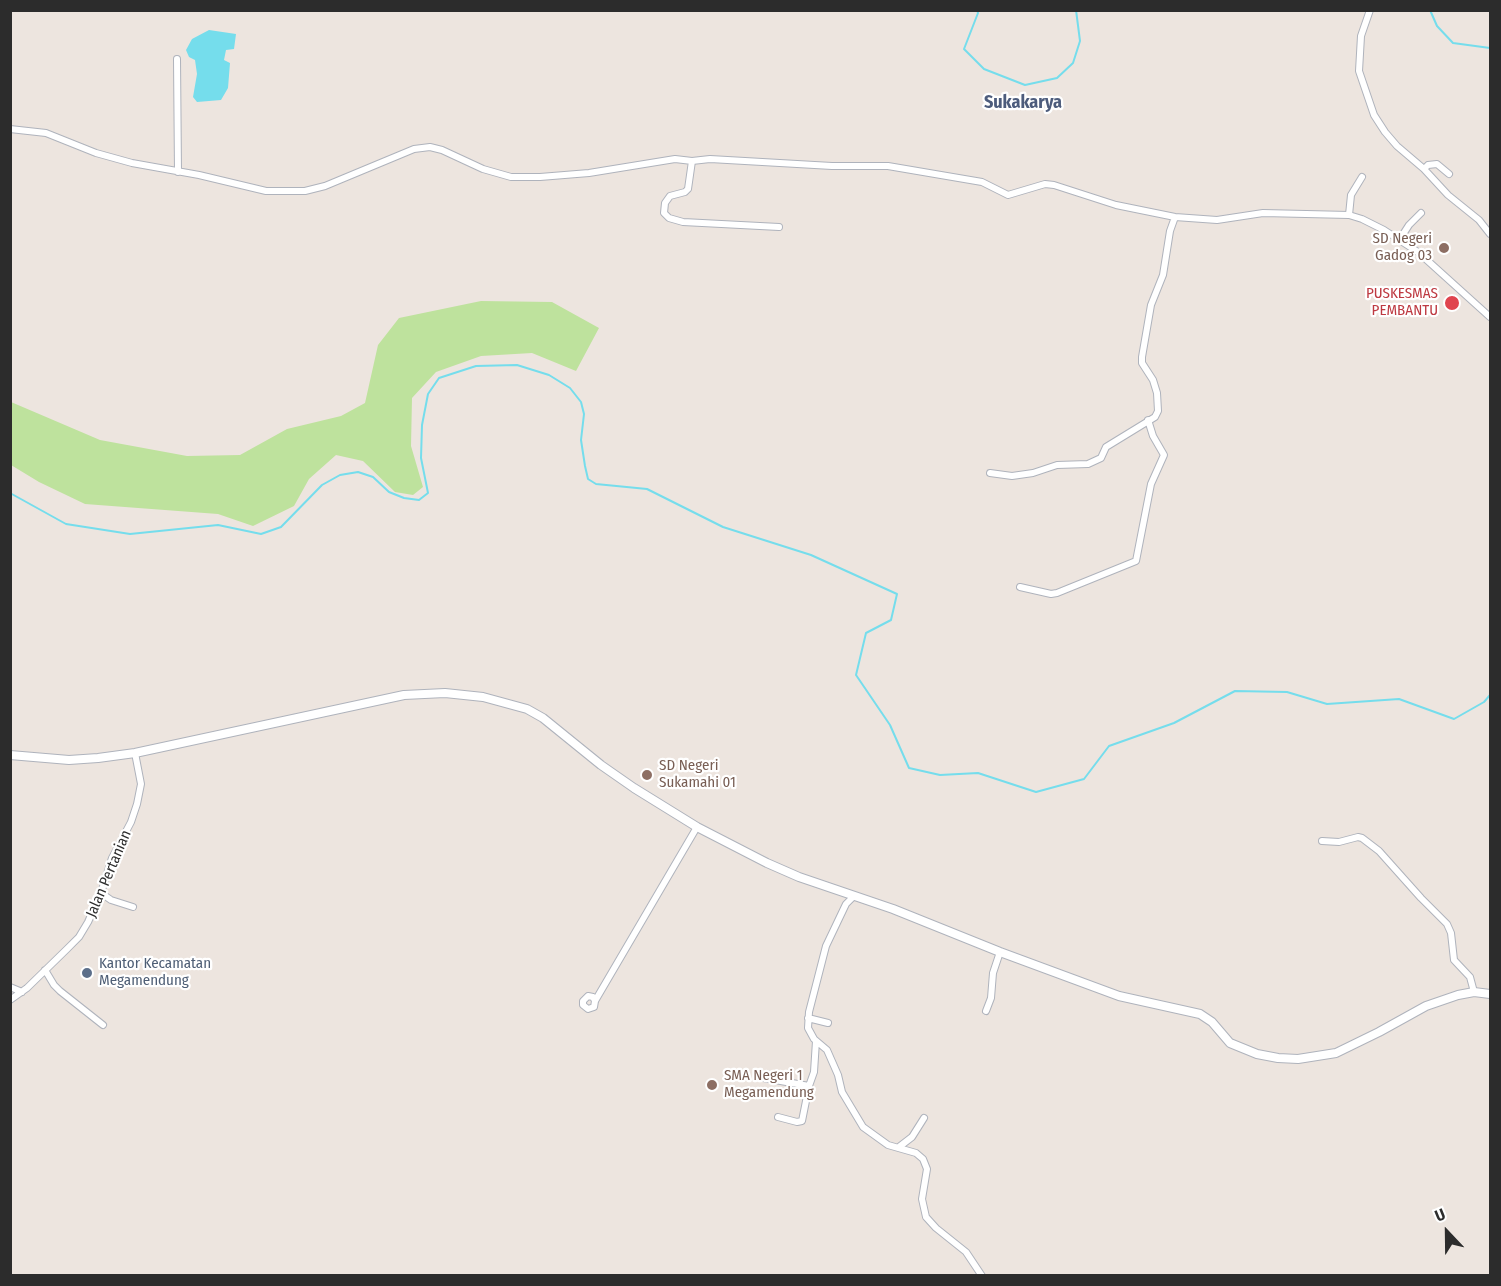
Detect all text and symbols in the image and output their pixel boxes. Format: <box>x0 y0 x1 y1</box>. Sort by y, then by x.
district label: Sukakarya <box>984 92 1062 114</box>
place label: SD Negeri Gadog 03 <box>1373 230 1432 265</box>
marker: SD Negeri Gadog 03 <box>1437 241 1451 255</box>
place label: PUSKESMAS PEMBANTU <box>1366 285 1438 320</box>
marker: PUSKESMAS PEMBANTU <box>1443 294 1461 312</box>
place label: SD Negeri Sukamahi 01 <box>659 757 736 792</box>
marker: SD Negeri Sukamahi 01 <box>640 768 654 782</box>
street label: Jalan Pertanian <box>83 828 135 920</box>
place label: Kantor Kecamatan Megamendung <box>99 955 211 990</box>
marker: Kantor Kecamatan Megamendung <box>80 966 94 980</box>
place label: SMA Negeri 1 Megamendung <box>724 1067 814 1102</box>
marker: SMA Negeri 1 Megamendung <box>705 1078 719 1092</box>
north arrow <box>1417 1202 1477 1262</box>
text: U <box>1432 1204 1448 1225</box>

